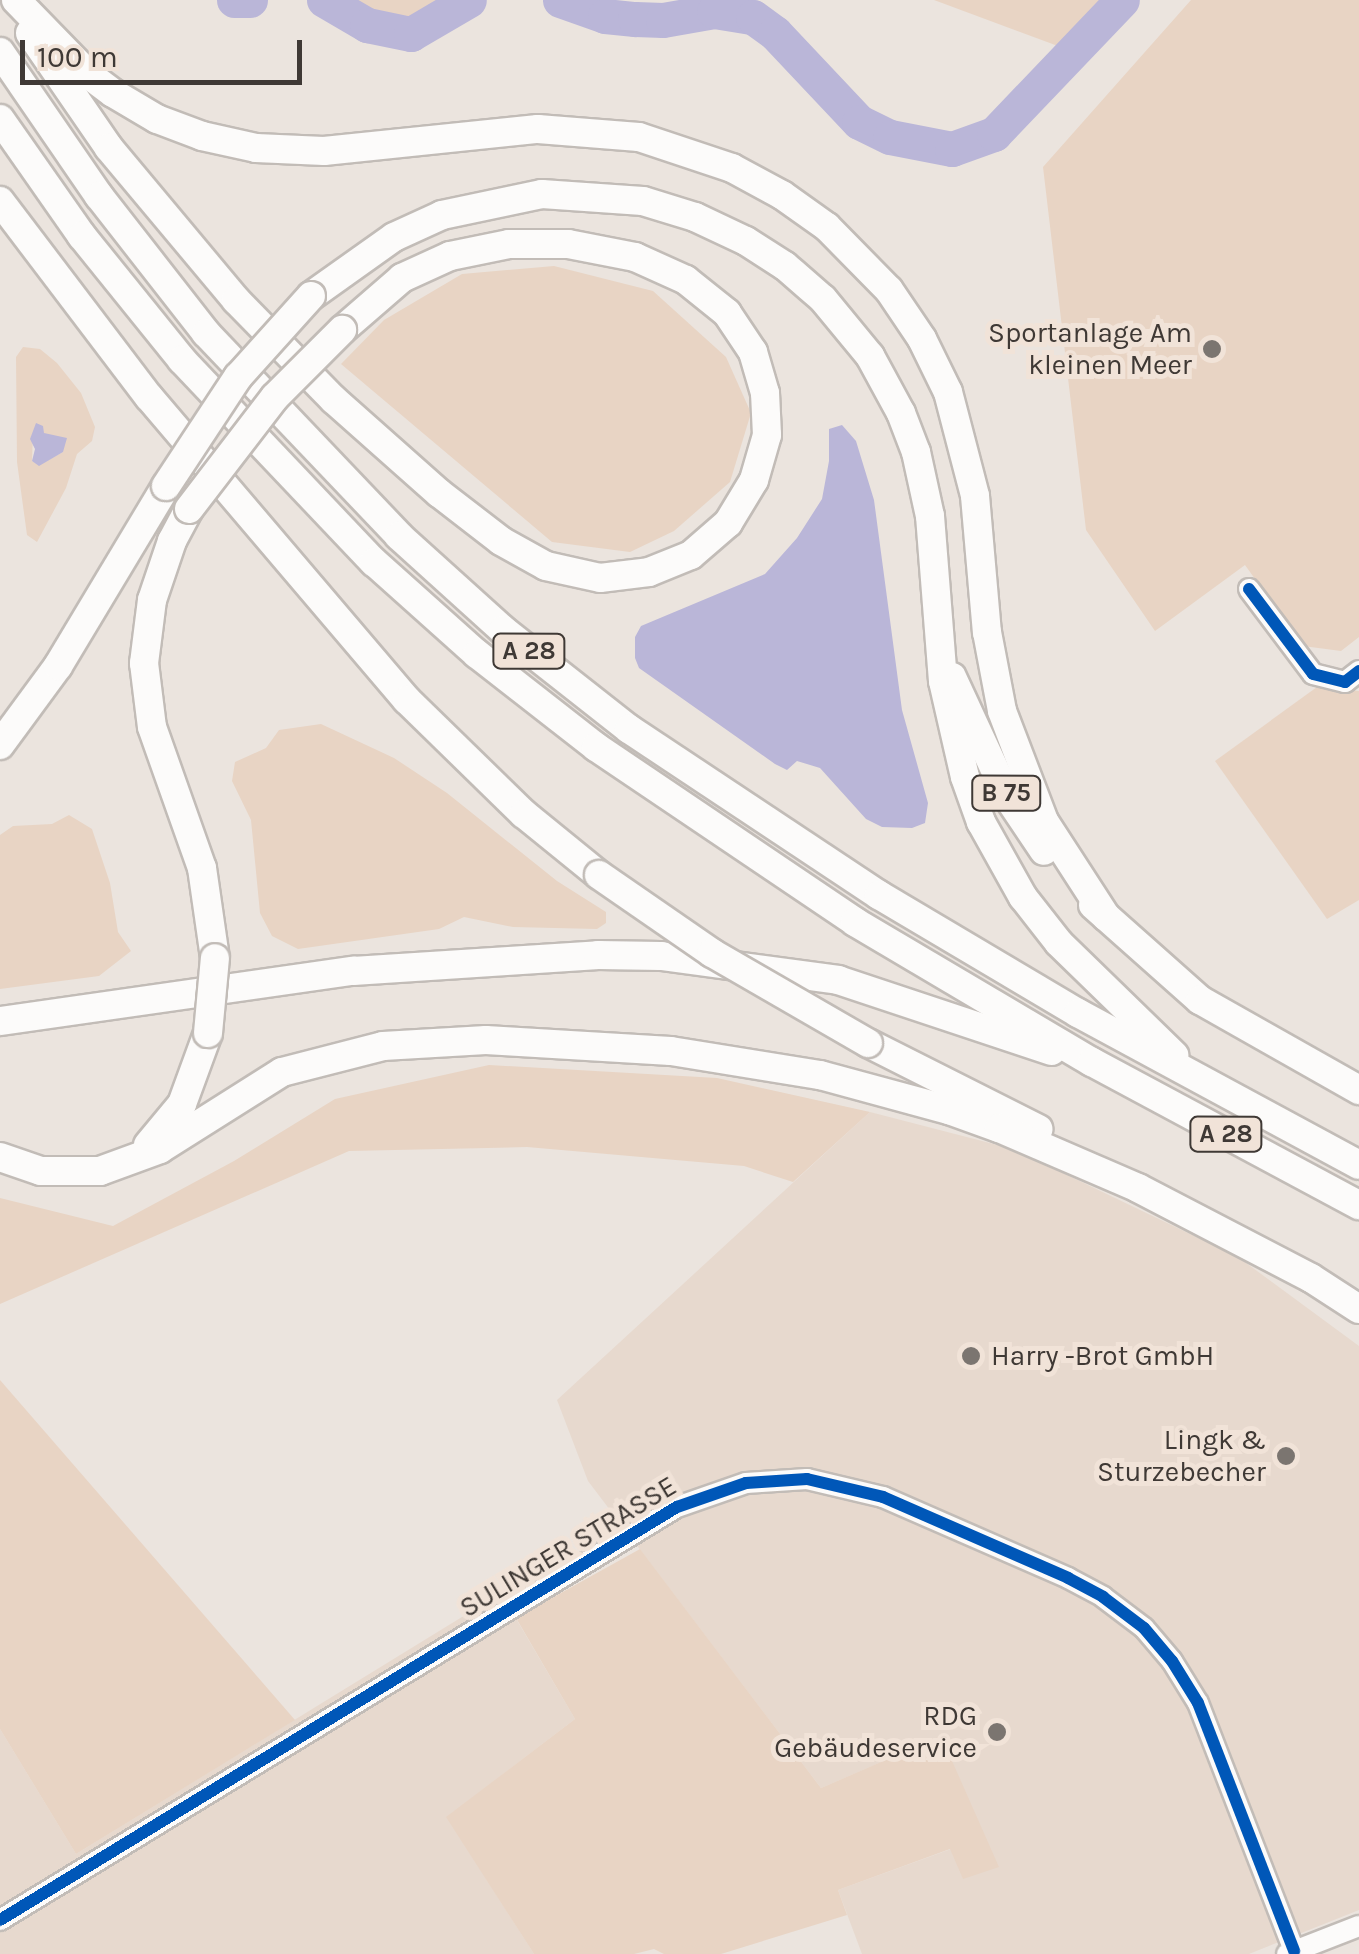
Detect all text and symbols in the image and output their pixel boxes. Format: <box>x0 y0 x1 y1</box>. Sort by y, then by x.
scale bar <box>25 20 308 82</box>
text: 100 m <box>37 39 118 75</box>
place label: Sportanlage Am kleinen Meer <box>988 316 1192 382</box>
marker: Sportanlage Am kleinen Meer <box>1201 338 1223 360</box>
road number: A 28 <box>492 631 566 671</box>
road number: B 75 <box>971 773 1041 813</box>
road number: A 28 <box>1188 1114 1264 1154</box>
place label: Harry -Brot GmbH <box>991 1339 1214 1373</box>
marker: Harry -Brot GmbH <box>960 1345 982 1367</box>
place label: Lingk & Sturzebecher <box>1097 1423 1266 1489</box>
marker: Lingk & Sturzebecher <box>1275 1445 1297 1467</box>
street label: SULINGER STRASSE <box>454 1469 682 1625</box>
place label: RDG Gebäudeservice <box>774 1699 977 1765</box>
marker: RDG Gebäudeservice <box>986 1721 1008 1743</box>

